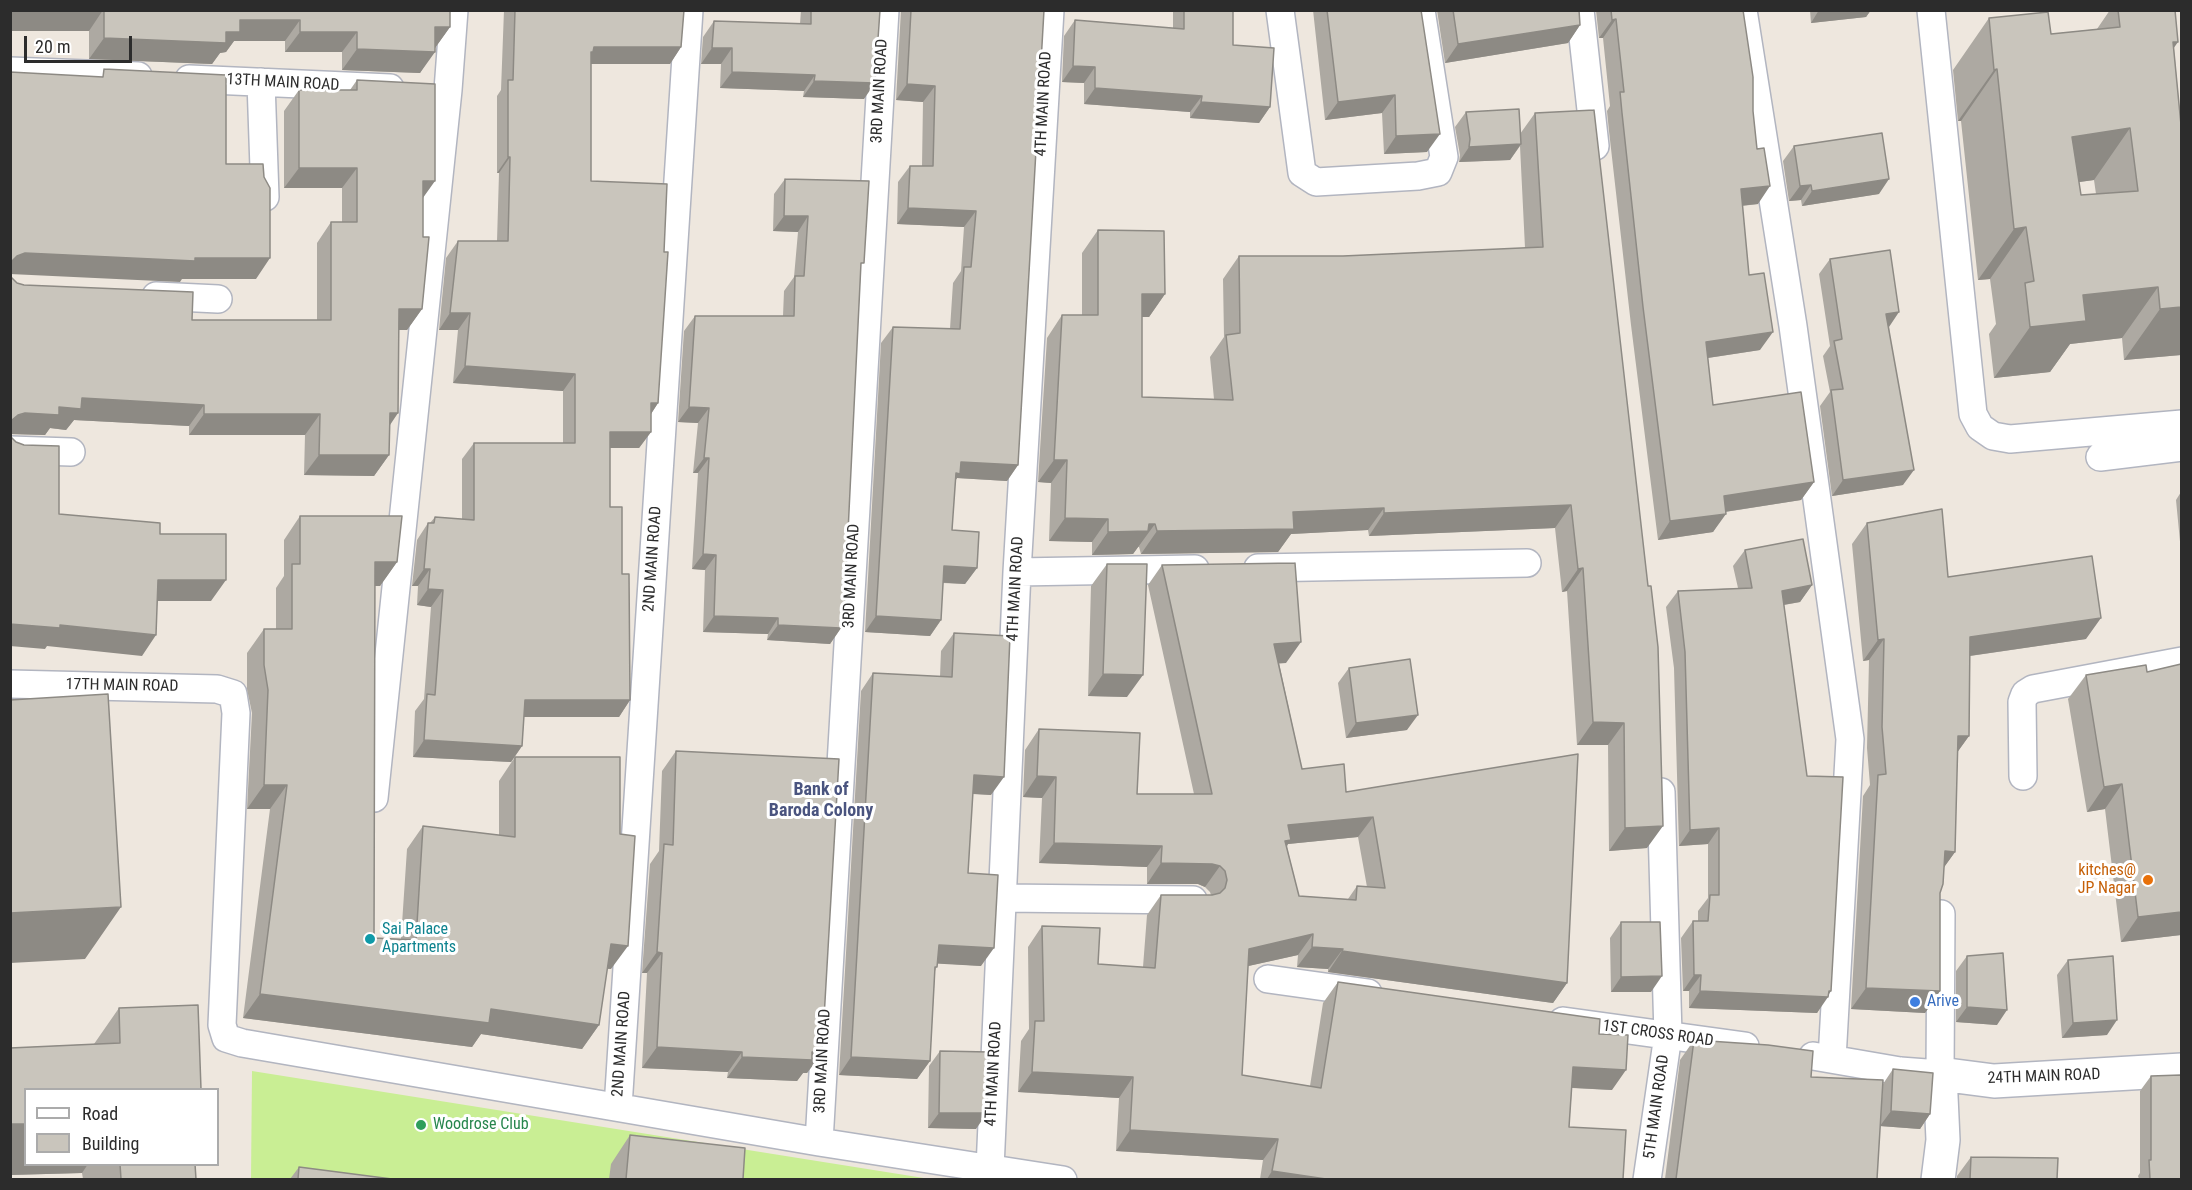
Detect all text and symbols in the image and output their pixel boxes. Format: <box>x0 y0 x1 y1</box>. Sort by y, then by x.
scale bar <box>27 24 135 62</box>
text: 20 m <box>35 36 70 57</box>
street label: 3RD MAIN ROAD <box>868 38 892 144</box>
street label: 4TH MAIN ROAD <box>1032 51 1056 157</box>
street label: 13TH MAIN ROAD <box>226 70 340 96</box>
street label: 2ND MAIN ROAD <box>640 505 666 613</box>
street label: 3RD MAIN ROAD <box>840 523 864 629</box>
street label: 4TH MAIN ROAD <box>1004 536 1028 642</box>
street label: 17TH MAIN ROAD <box>65 675 179 697</box>
district label: Bank of Baroda Colony <box>769 779 873 822</box>
place label: kitches@ JP Nagar <box>2078 861 2136 899</box>
marker: kitches@ JP Nagar <box>2141 873 2155 887</box>
place label: Sai Palace Apartments <box>382 920 456 958</box>
marker: Sai Palace Apartments <box>363 932 377 946</box>
street label: 2ND MAIN ROAD <box>609 990 635 1098</box>
place label: Arive <box>1927 992 1959 1012</box>
marker: Arive <box>1908 995 1922 1009</box>
street label: 3RD MAIN ROAD <box>811 1008 835 1114</box>
street label: 1ST CROSS ROAD <box>1601 1017 1715 1051</box>
street label: 4TH MAIN ROAD <box>982 1021 1006 1127</box>
street label: 5TH MAIN ROAD <box>1640 1054 1674 1160</box>
street label: 24TH MAIN ROAD <box>1987 1065 2101 1089</box>
legend <box>24 1088 219 1166</box>
text: Road <box>82 1103 118 1124</box>
place label: Woodrose Club <box>433 1115 529 1135</box>
marker: Woodrose Club <box>414 1118 428 1132</box>
text: Building <box>82 1133 139 1154</box>

